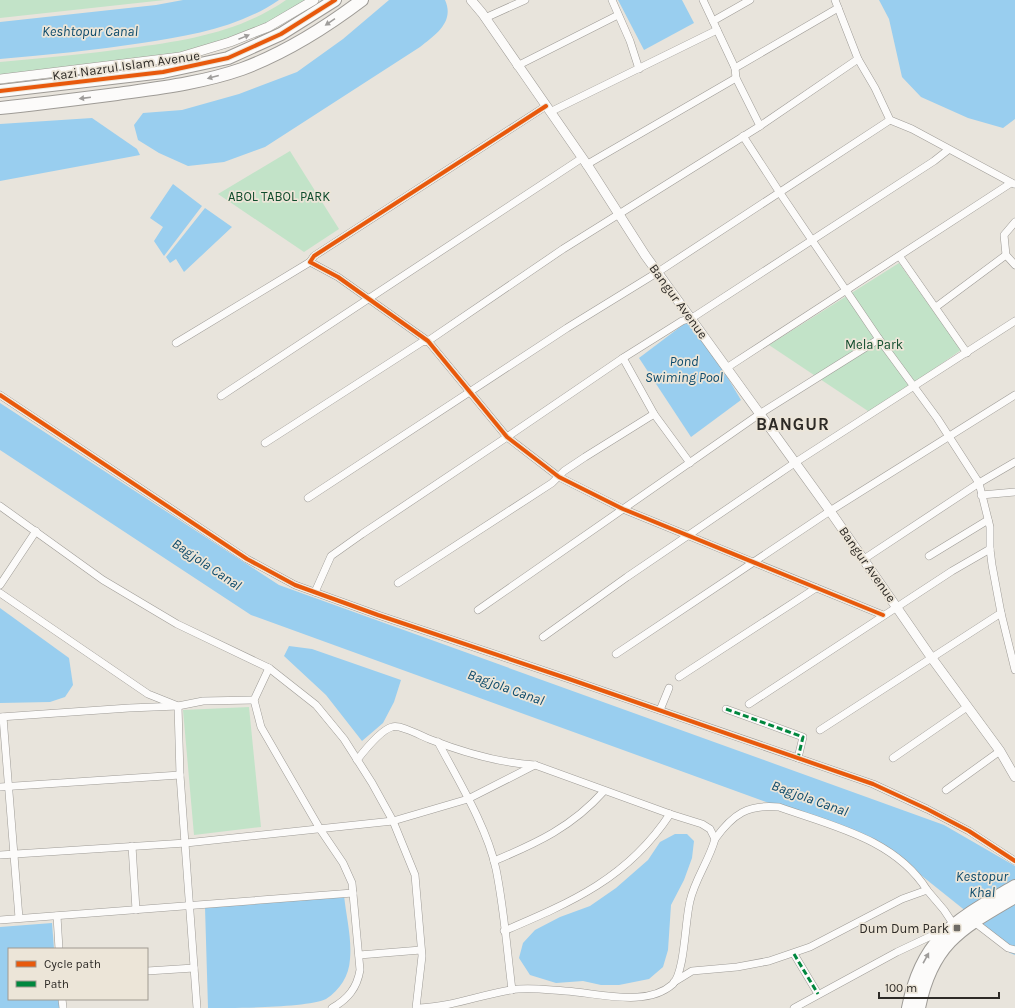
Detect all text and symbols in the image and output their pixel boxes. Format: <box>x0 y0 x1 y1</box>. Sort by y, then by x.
one-way arrow <box>324 19 336 26</box>
water label: Keshtopur Canal <box>42 23 138 40</box>
one-way arrow <box>239 33 251 39</box>
street label: Kazi Nazrul Islam Avenue <box>51 48 201 83</box>
one-way arrow <box>207 74 219 80</box>
one-way arrow <box>79 95 91 101</box>
park label: ABOL TABOL PARK <box>228 189 330 204</box>
street label: Bangur Avenue <box>646 261 711 342</box>
park label: Mela Park <box>845 337 903 352</box>
water label: Pond Swiming Pool <box>645 353 723 386</box>
district label: BANGUR <box>756 414 830 434</box>
street label: Bangur Avenue <box>836 524 899 605</box>
water label: Bagjola Canal <box>169 535 245 594</box>
water label: Bagjola Canal <box>465 666 547 709</box>
water label: Bagjola Canal <box>769 777 851 820</box>
water label: Kestopur Khal <box>956 868 1009 901</box>
place label: Dum Dum Park <box>859 921 949 936</box>
marker: Dum Dum Park <box>952 923 962 933</box>
legend <box>8 948 148 1000</box>
one-way arrow <box>922 952 929 964</box>
text: Cycle path <box>44 957 101 971</box>
scale bar <box>879 974 999 1000</box>
text: Path <box>44 977 69 991</box>
text: 100 m <box>885 981 917 995</box>

